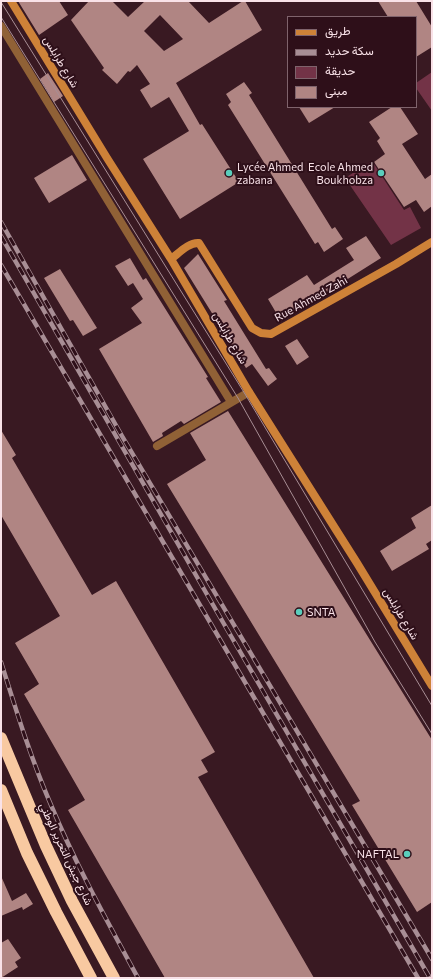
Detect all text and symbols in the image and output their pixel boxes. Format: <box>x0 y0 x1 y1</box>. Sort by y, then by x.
legend <box>287 16 417 108</box>
text: طريق <box>325 23 350 37</box>
street label: شارع طرابلس <box>40 34 82 90</box>
text: سكة حديد <box>325 43 374 57</box>
text: حديقة <box>325 63 355 77</box>
text: مبنى <box>325 83 347 97</box>
place label: Lycée Ahmed zabana <box>237 160 303 186</box>
place label: Ecole Ahmed Boukhobza <box>308 160 373 186</box>
marker: Lycée Ahmed zabana <box>224 168 234 178</box>
marker: Ecole Ahmed Boukhobza <box>376 168 386 178</box>
street label: Rue Ahmed Zahi <box>272 273 350 325</box>
street label: شارع طرابلس <box>210 310 250 366</box>
street label: شارع طرابلس <box>380 586 422 642</box>
place label: SNTA <box>307 605 335 619</box>
marker: SNTA <box>294 607 304 617</box>
street label: شارع جيش التحرير الوطني <box>36 801 96 907</box>
place label: NAFTAL <box>357 847 399 861</box>
marker: NAFTAL <box>402 849 412 859</box>

